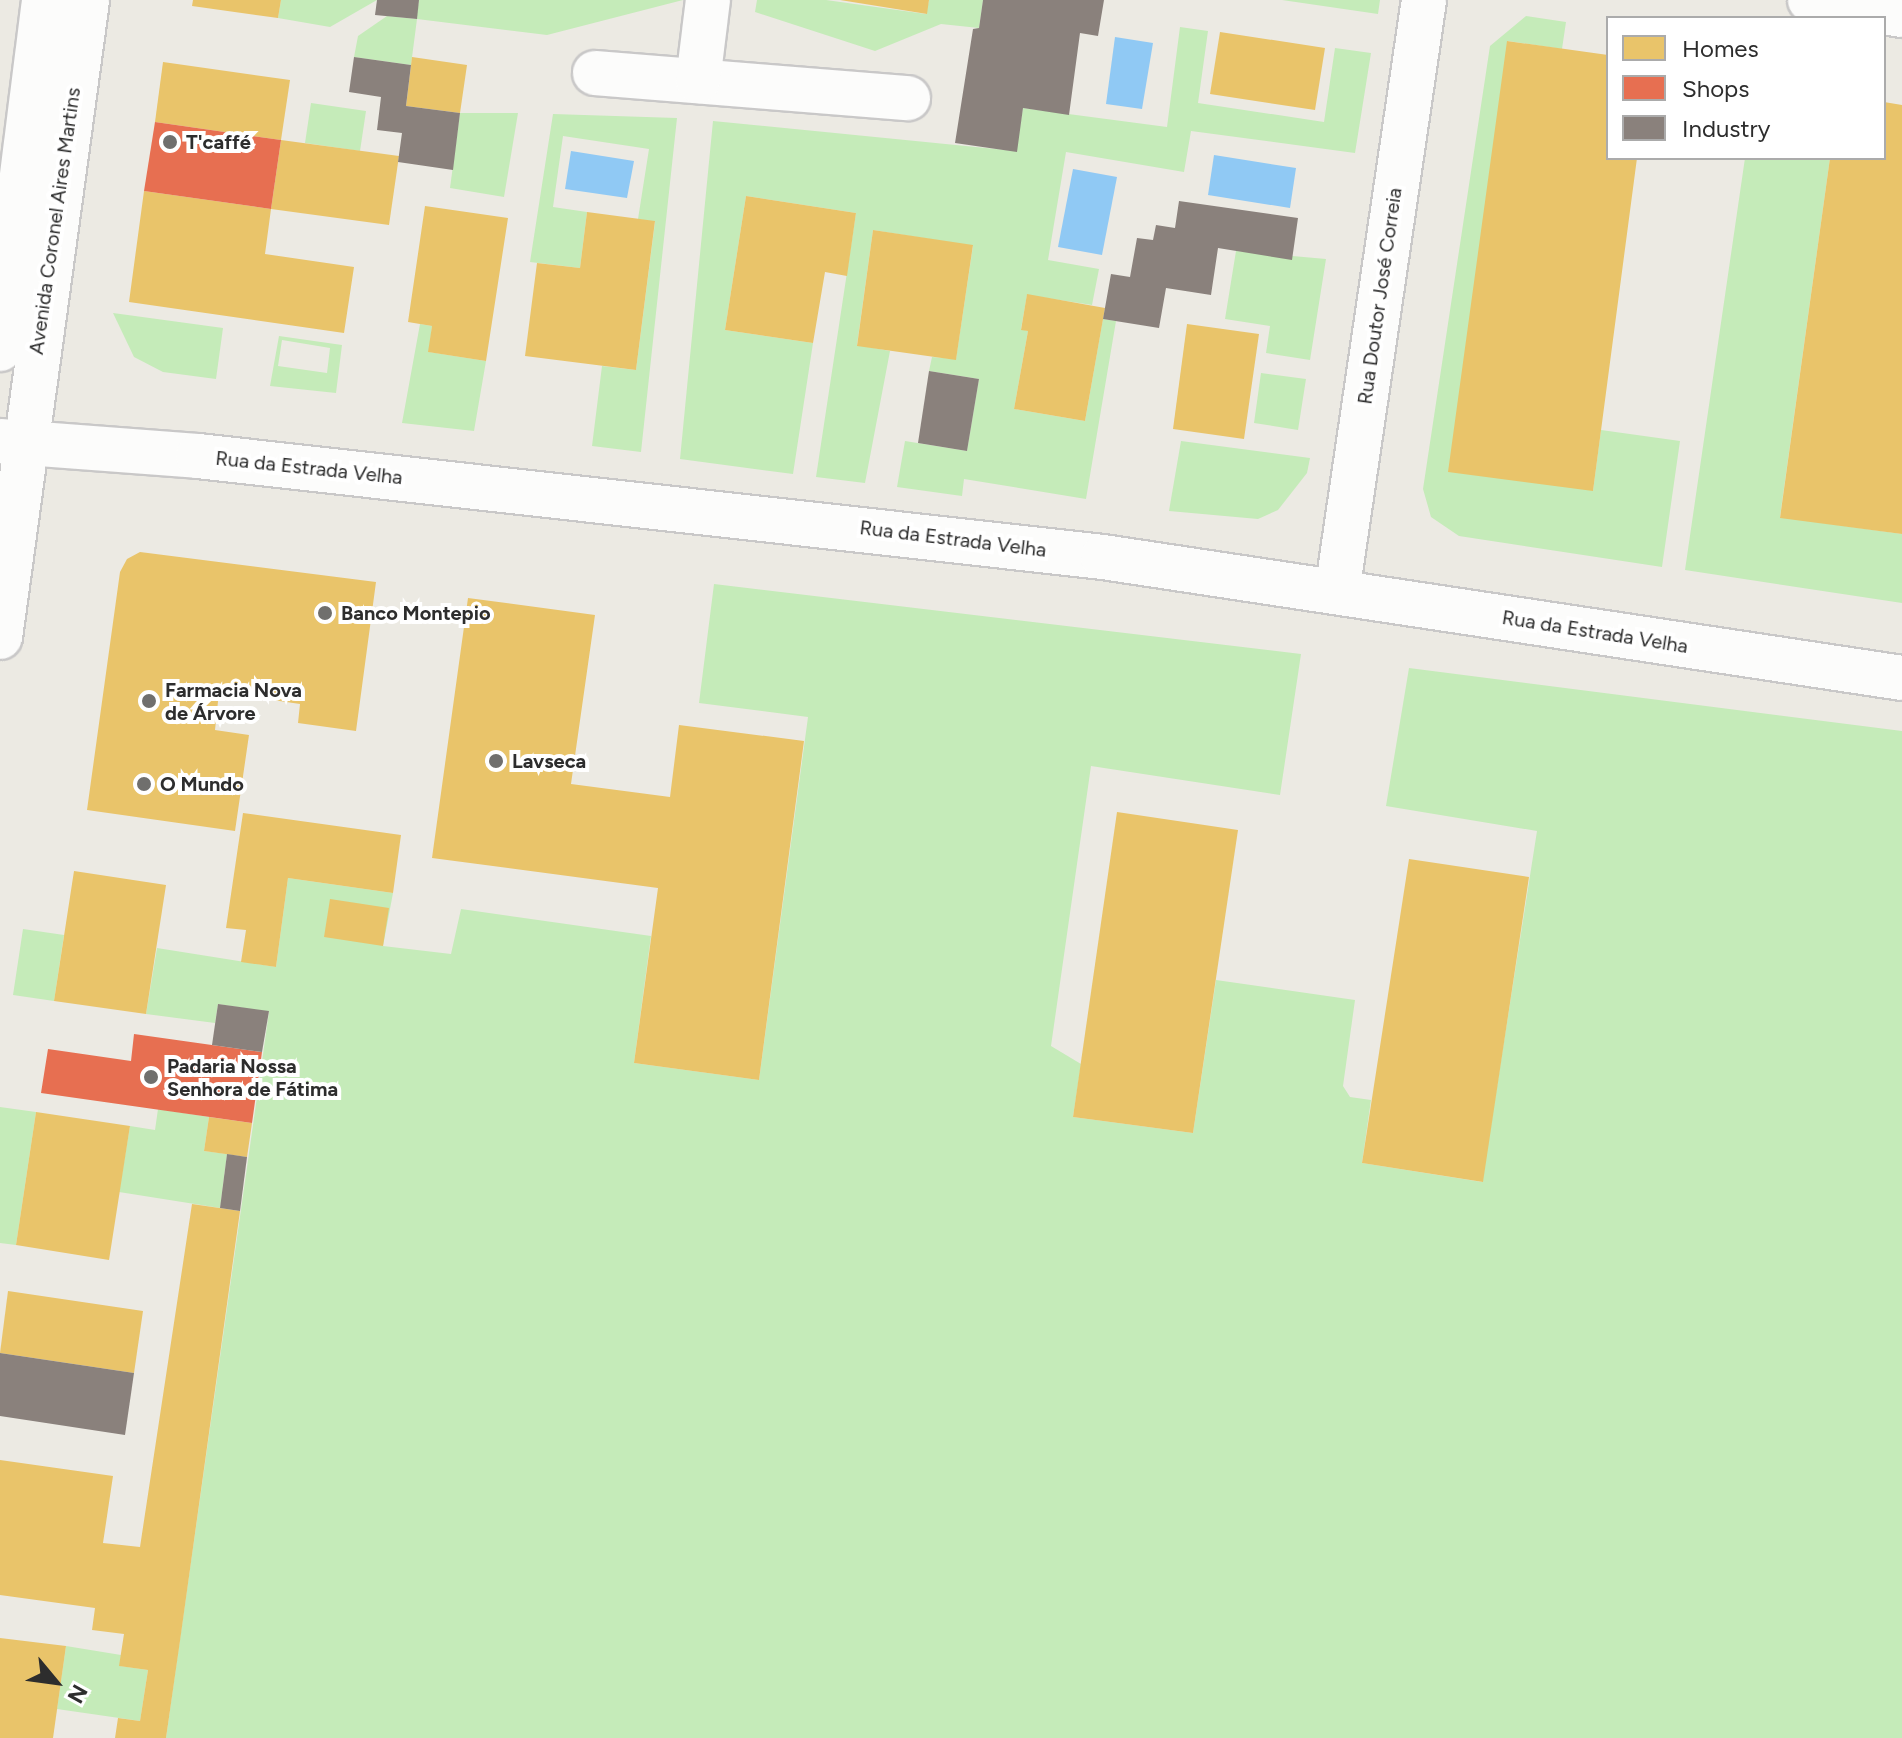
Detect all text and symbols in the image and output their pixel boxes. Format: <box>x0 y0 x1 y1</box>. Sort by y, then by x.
legend <box>1606 16 1886 160</box>
text: Homes <box>1682 34 1759 63</box>
text: Shops <box>1682 74 1749 103</box>
street label: Avenida Coronel Aires Martins <box>24 86 86 356</box>
text: Industry <box>1682 114 1770 143</box>
place label: T'caffé <box>186 130 251 154</box>
marker: T'caffé <box>161 133 179 151</box>
street label: Rua Doutor José Correia <box>1353 186 1407 406</box>
street label: Rua da Estrada Velha <box>214 446 404 490</box>
street label: Rua da Estrada Velha <box>858 516 1048 562</box>
place label: Banco Montepio <box>341 601 490 625</box>
marker: Banco Montepio <box>316 604 334 622</box>
street label: Rua da Estrada Velha <box>1500 605 1690 659</box>
place label: Farmacia Nova de Árvore <box>165 678 302 725</box>
marker: Farmacia Nova de Árvore <box>140 692 158 710</box>
place label: Lavseca <box>512 749 586 773</box>
marker: Lavseca <box>487 752 505 770</box>
place label: O Mundo <box>160 772 244 796</box>
marker: O Mundo <box>135 775 153 793</box>
place label: Padaria Nossa Senhora de Fátima <box>167 1054 338 1101</box>
marker: Padaria Nossa Senhora de Fátima <box>142 1068 160 1086</box>
north arrow <box>16 1642 96 1722</box>
text: N <box>61 1680 93 1708</box>

